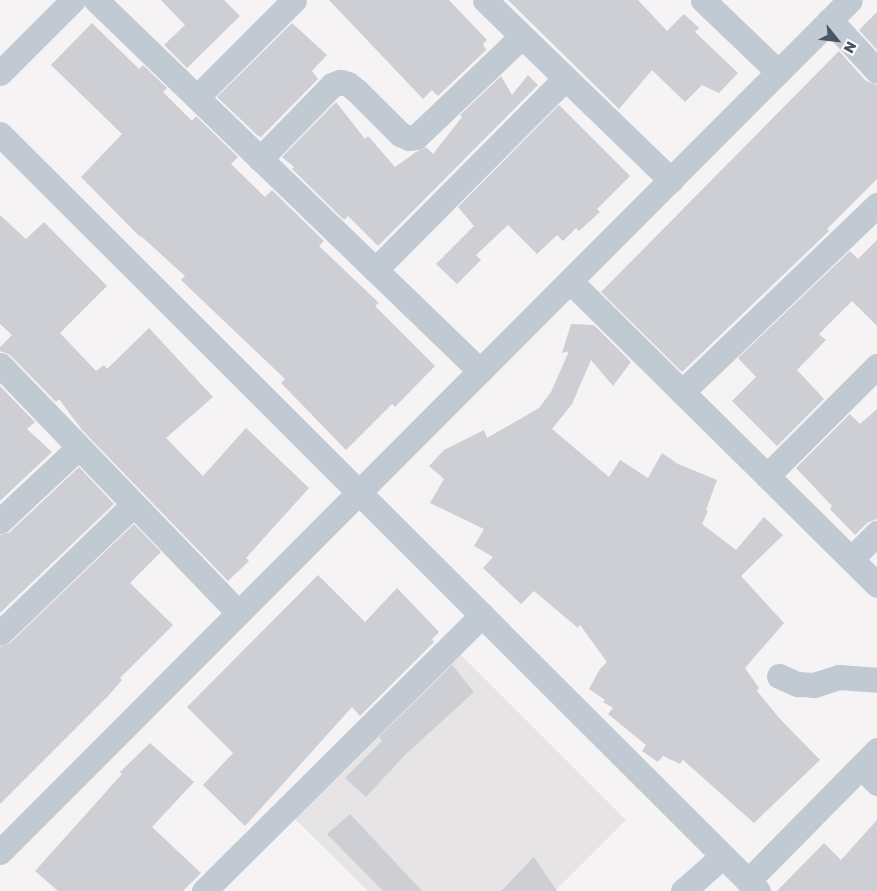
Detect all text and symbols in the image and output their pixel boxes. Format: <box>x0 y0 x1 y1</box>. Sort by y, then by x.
north arrow <box>812 15 862 65</box>
text: N <box>841 39 861 56</box>

